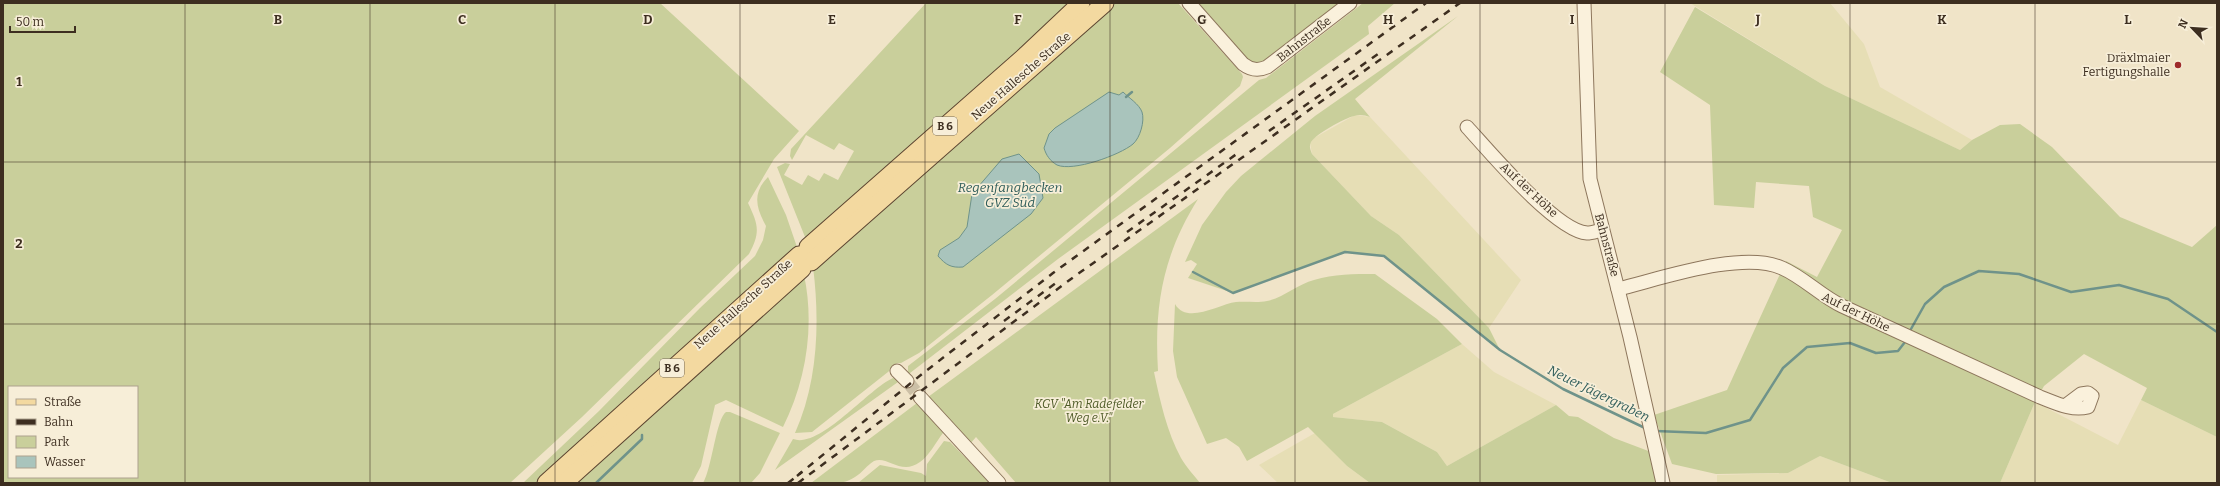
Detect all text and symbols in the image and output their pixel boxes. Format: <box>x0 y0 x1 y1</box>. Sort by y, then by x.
scale bar <box>10 8 75 34</box>
north arrow <box>2172 8 2212 48</box>
text: B <box>274 12 282 27</box>
text: C <box>458 12 466 27</box>
text: D <box>643 12 653 27</box>
text: E <box>828 12 836 27</box>
text: F <box>1014 12 1022 27</box>
text: G <box>1197 12 1207 27</box>
text: H <box>1383 12 1393 27</box>
text: I <box>1570 12 1575 27</box>
text: J <box>1755 12 1761 27</box>
text: K <box>1937 12 1947 27</box>
text: L <box>2124 12 2132 27</box>
street label: Bahnstraße <box>1274 13 1334 65</box>
text: 50 m <box>16 15 45 29</box>
text: N <box>2176 17 2191 31</box>
street label: Neue Hallesche Straße <box>969 29 1073 123</box>
place label: Dräxlmaier Fertigungshalle <box>2082 51 2171 79</box>
marker: Dräxlmaier Fertigungshalle <box>2173 60 2183 70</box>
text: 1 <box>16 74 22 89</box>
road number: B 6 <box>933 117 957 135</box>
street label: Auf der Höhe <box>1497 160 1561 220</box>
water label: Regenfangbecken GVZ Süd <box>958 180 1062 210</box>
street label: Bahnstraße <box>1592 212 1622 278</box>
text: 2 <box>15 236 23 251</box>
street label: Neue Hallesche Straße <box>691 256 795 352</box>
street label: Auf der Höhe <box>1820 290 1892 334</box>
road number: B 6 <box>660 359 684 377</box>
water label: Neuer Jägergraben <box>1545 362 1652 425</box>
legend <box>8 386 138 478</box>
text: Straße <box>44 395 81 409</box>
park label: KGV "Am Radefelder Weg e.V." <box>1035 397 1145 425</box>
text: Bahn <box>44 415 73 429</box>
text: Park <box>44 435 70 449</box>
text: Wasser <box>44 455 86 469</box>

